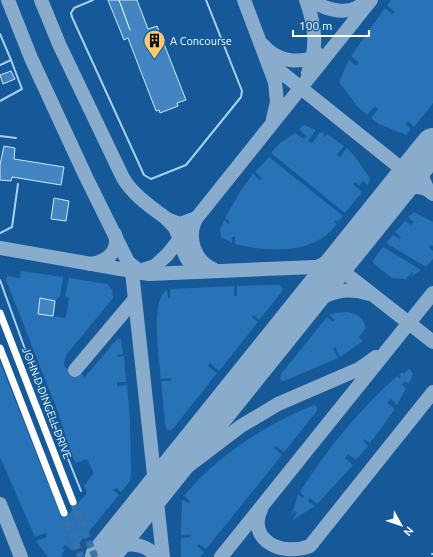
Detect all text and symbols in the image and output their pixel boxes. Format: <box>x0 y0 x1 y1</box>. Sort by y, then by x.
scale bar <box>293 12 369 38</box>
text: 100 m <box>299 19 332 32</box>
building icon: A Concourse <box>141 28 167 61</box>
place label: A Concourse <box>170 35 232 47</box>
street label: JOHN D DINGELL DRIVE <box>20 346 74 460</box>
north arrow <box>381 505 421 545</box>
text: N <box>401 524 416 538</box>

